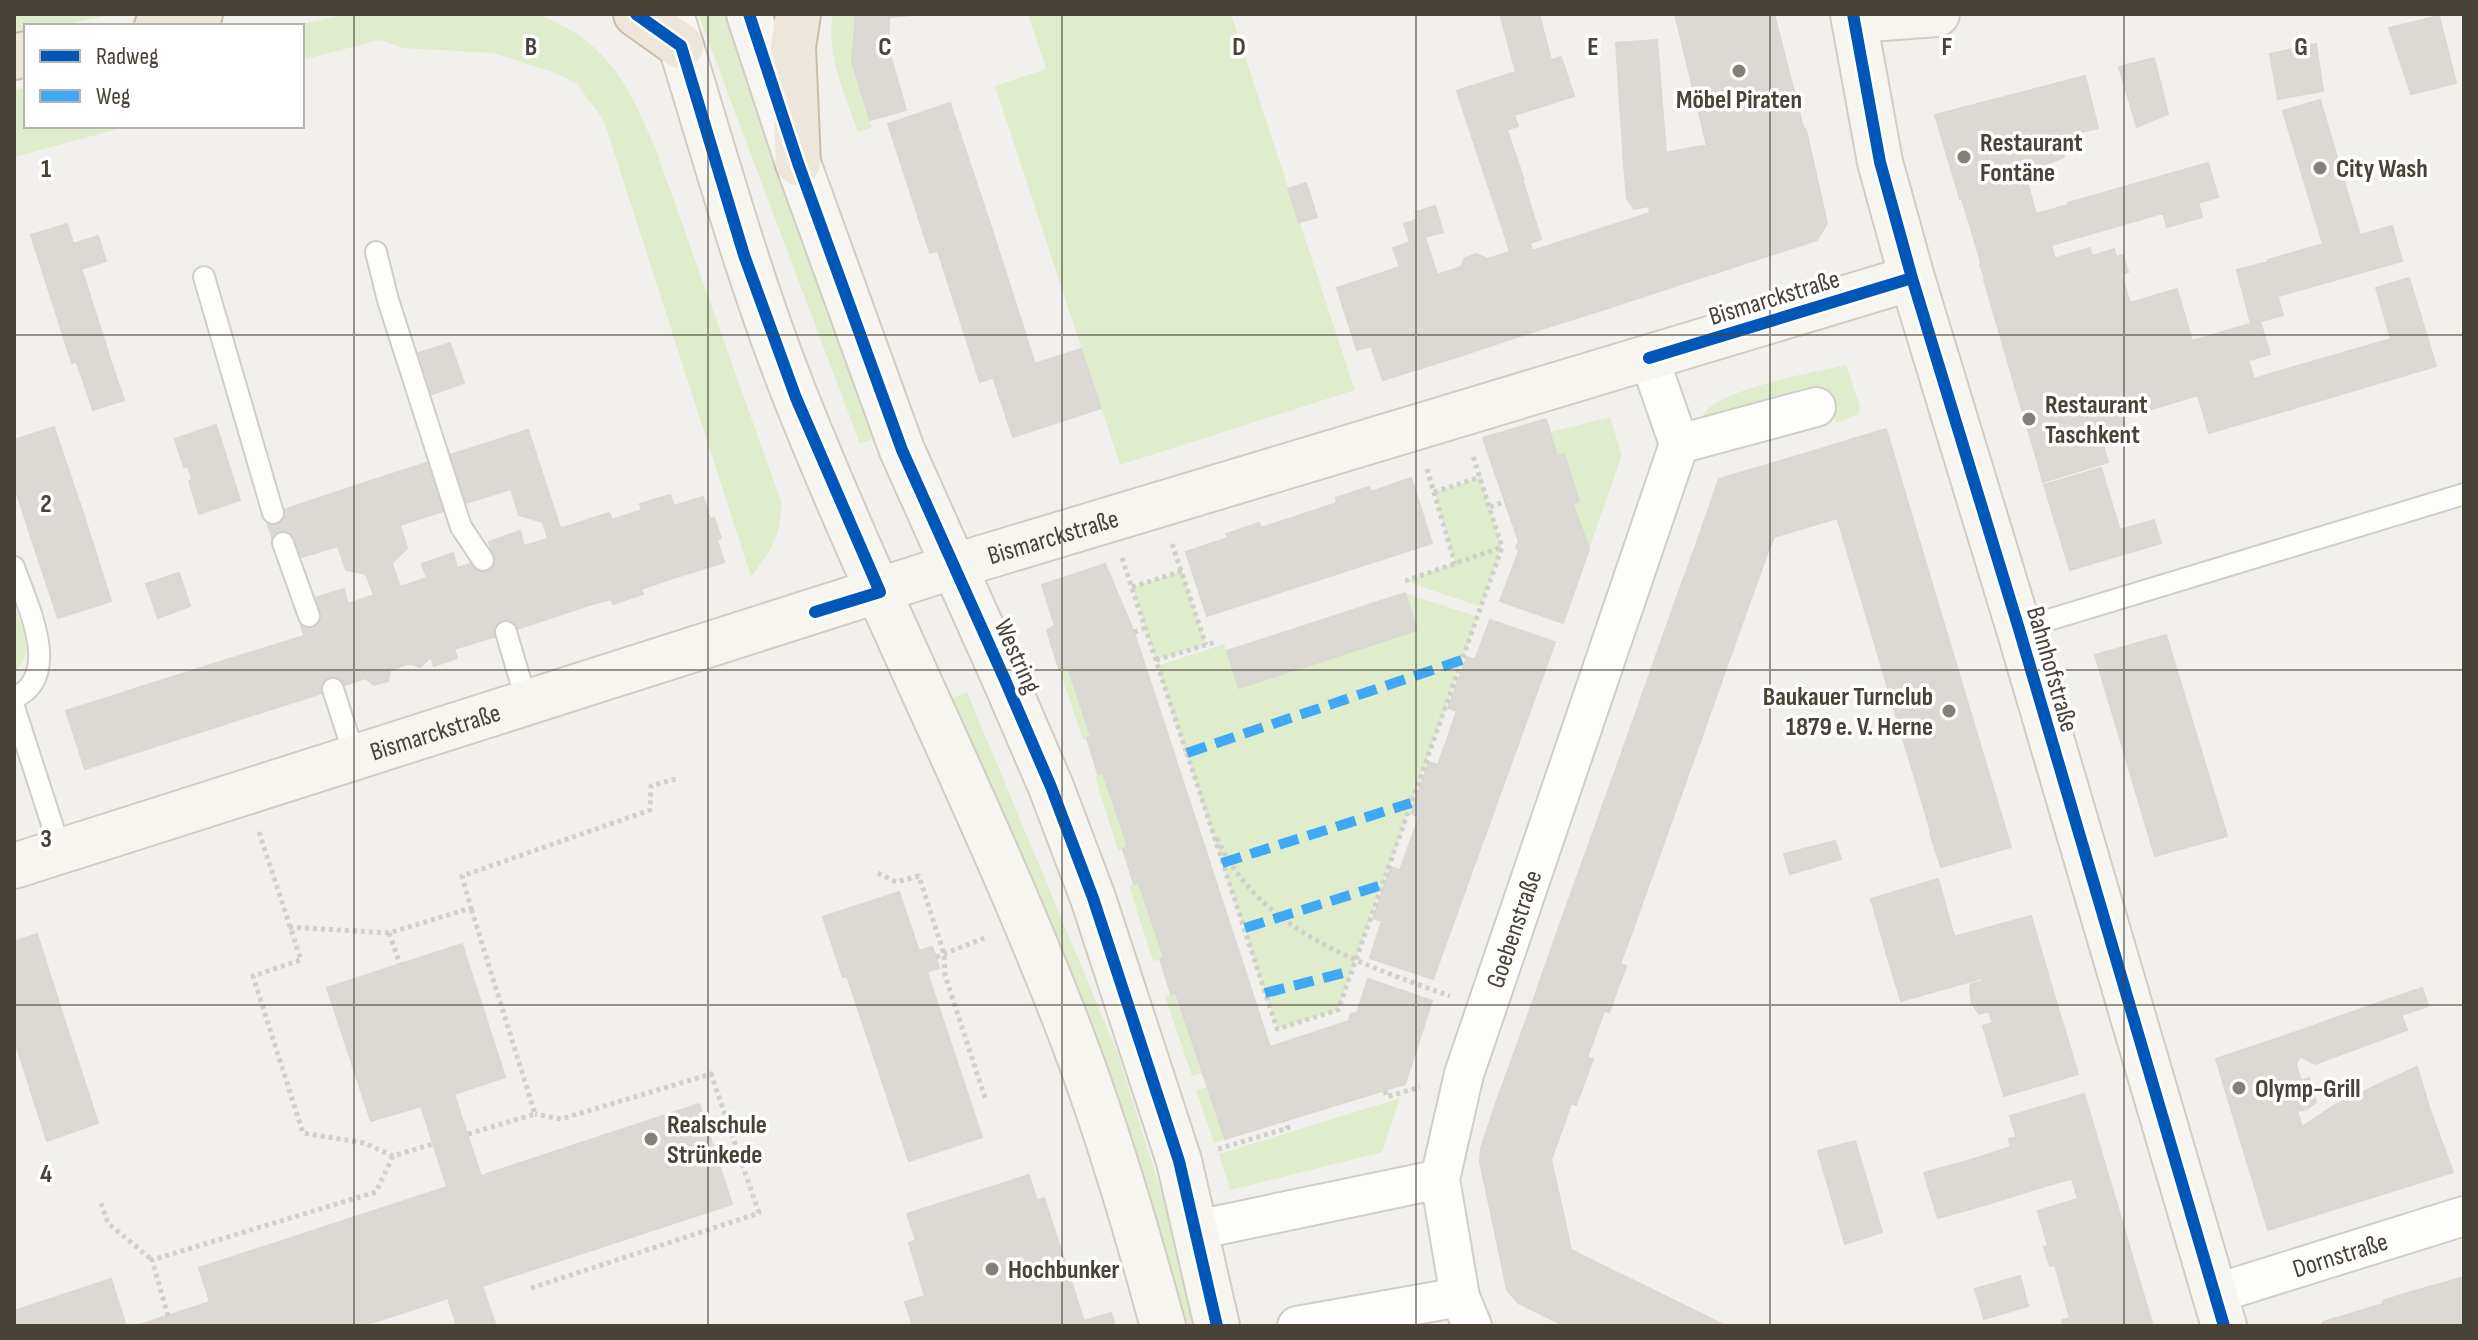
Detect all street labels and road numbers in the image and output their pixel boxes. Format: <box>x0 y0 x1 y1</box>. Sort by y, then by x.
street label: Bismarckstraße <box>1705 264 1844 333</box>
street label: Bismarckstraße <box>984 504 1123 572</box>
street label: Bahnhofstraße <box>2019 603 2084 736</box>
street label: Westring <box>987 615 1047 699</box>
street label: Bismarckstraße <box>366 698 505 768</box>
street label: Goebenstraße <box>1480 867 1549 992</box>
street label: Dornstraße <box>2289 1227 2392 1285</box>

